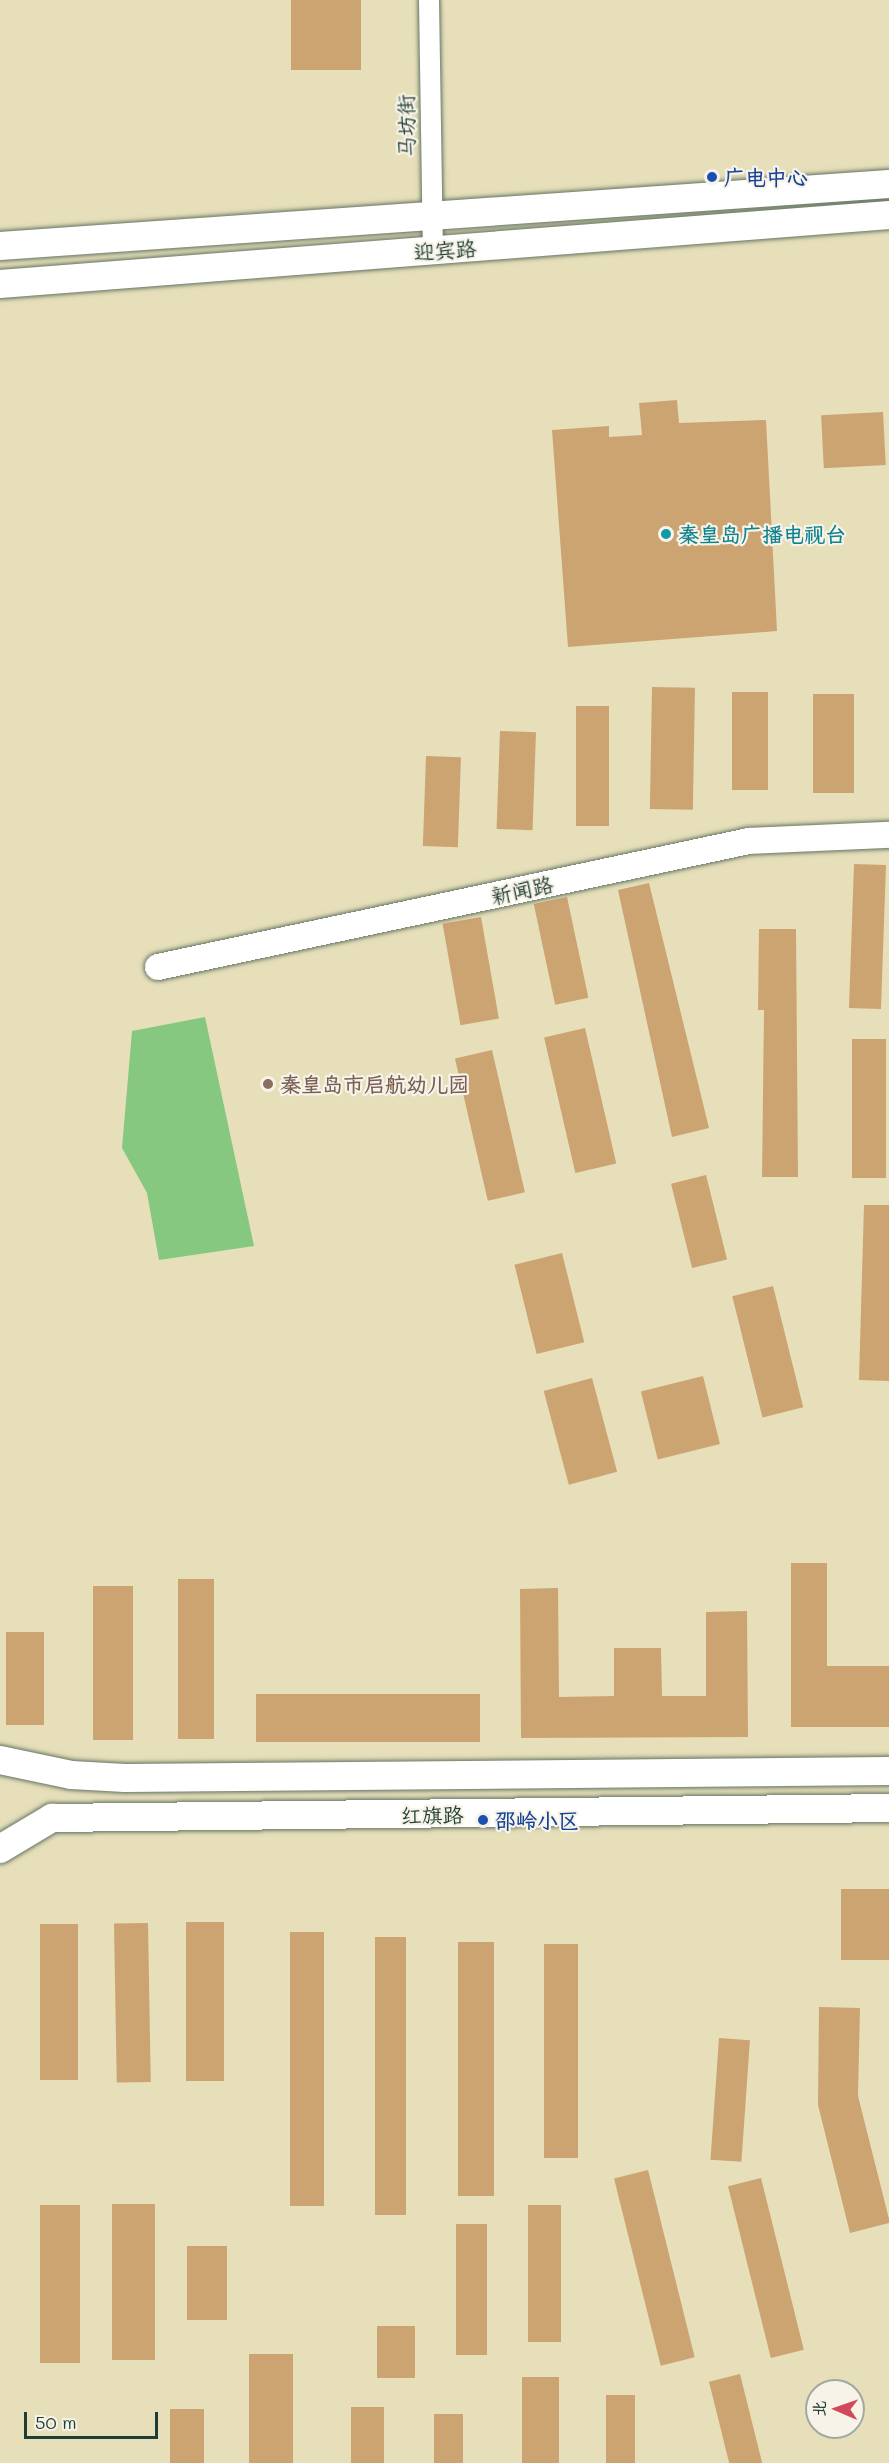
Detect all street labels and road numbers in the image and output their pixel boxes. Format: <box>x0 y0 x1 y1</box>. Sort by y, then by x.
street label: 马坊街 <box>393 94 419 158</box>
street label: 迎宾路 <box>413 235 477 265</box>
street label: 新闻路 <box>489 871 555 909</box>
street label: 红旗路 <box>400 1802 464 1828</box>

